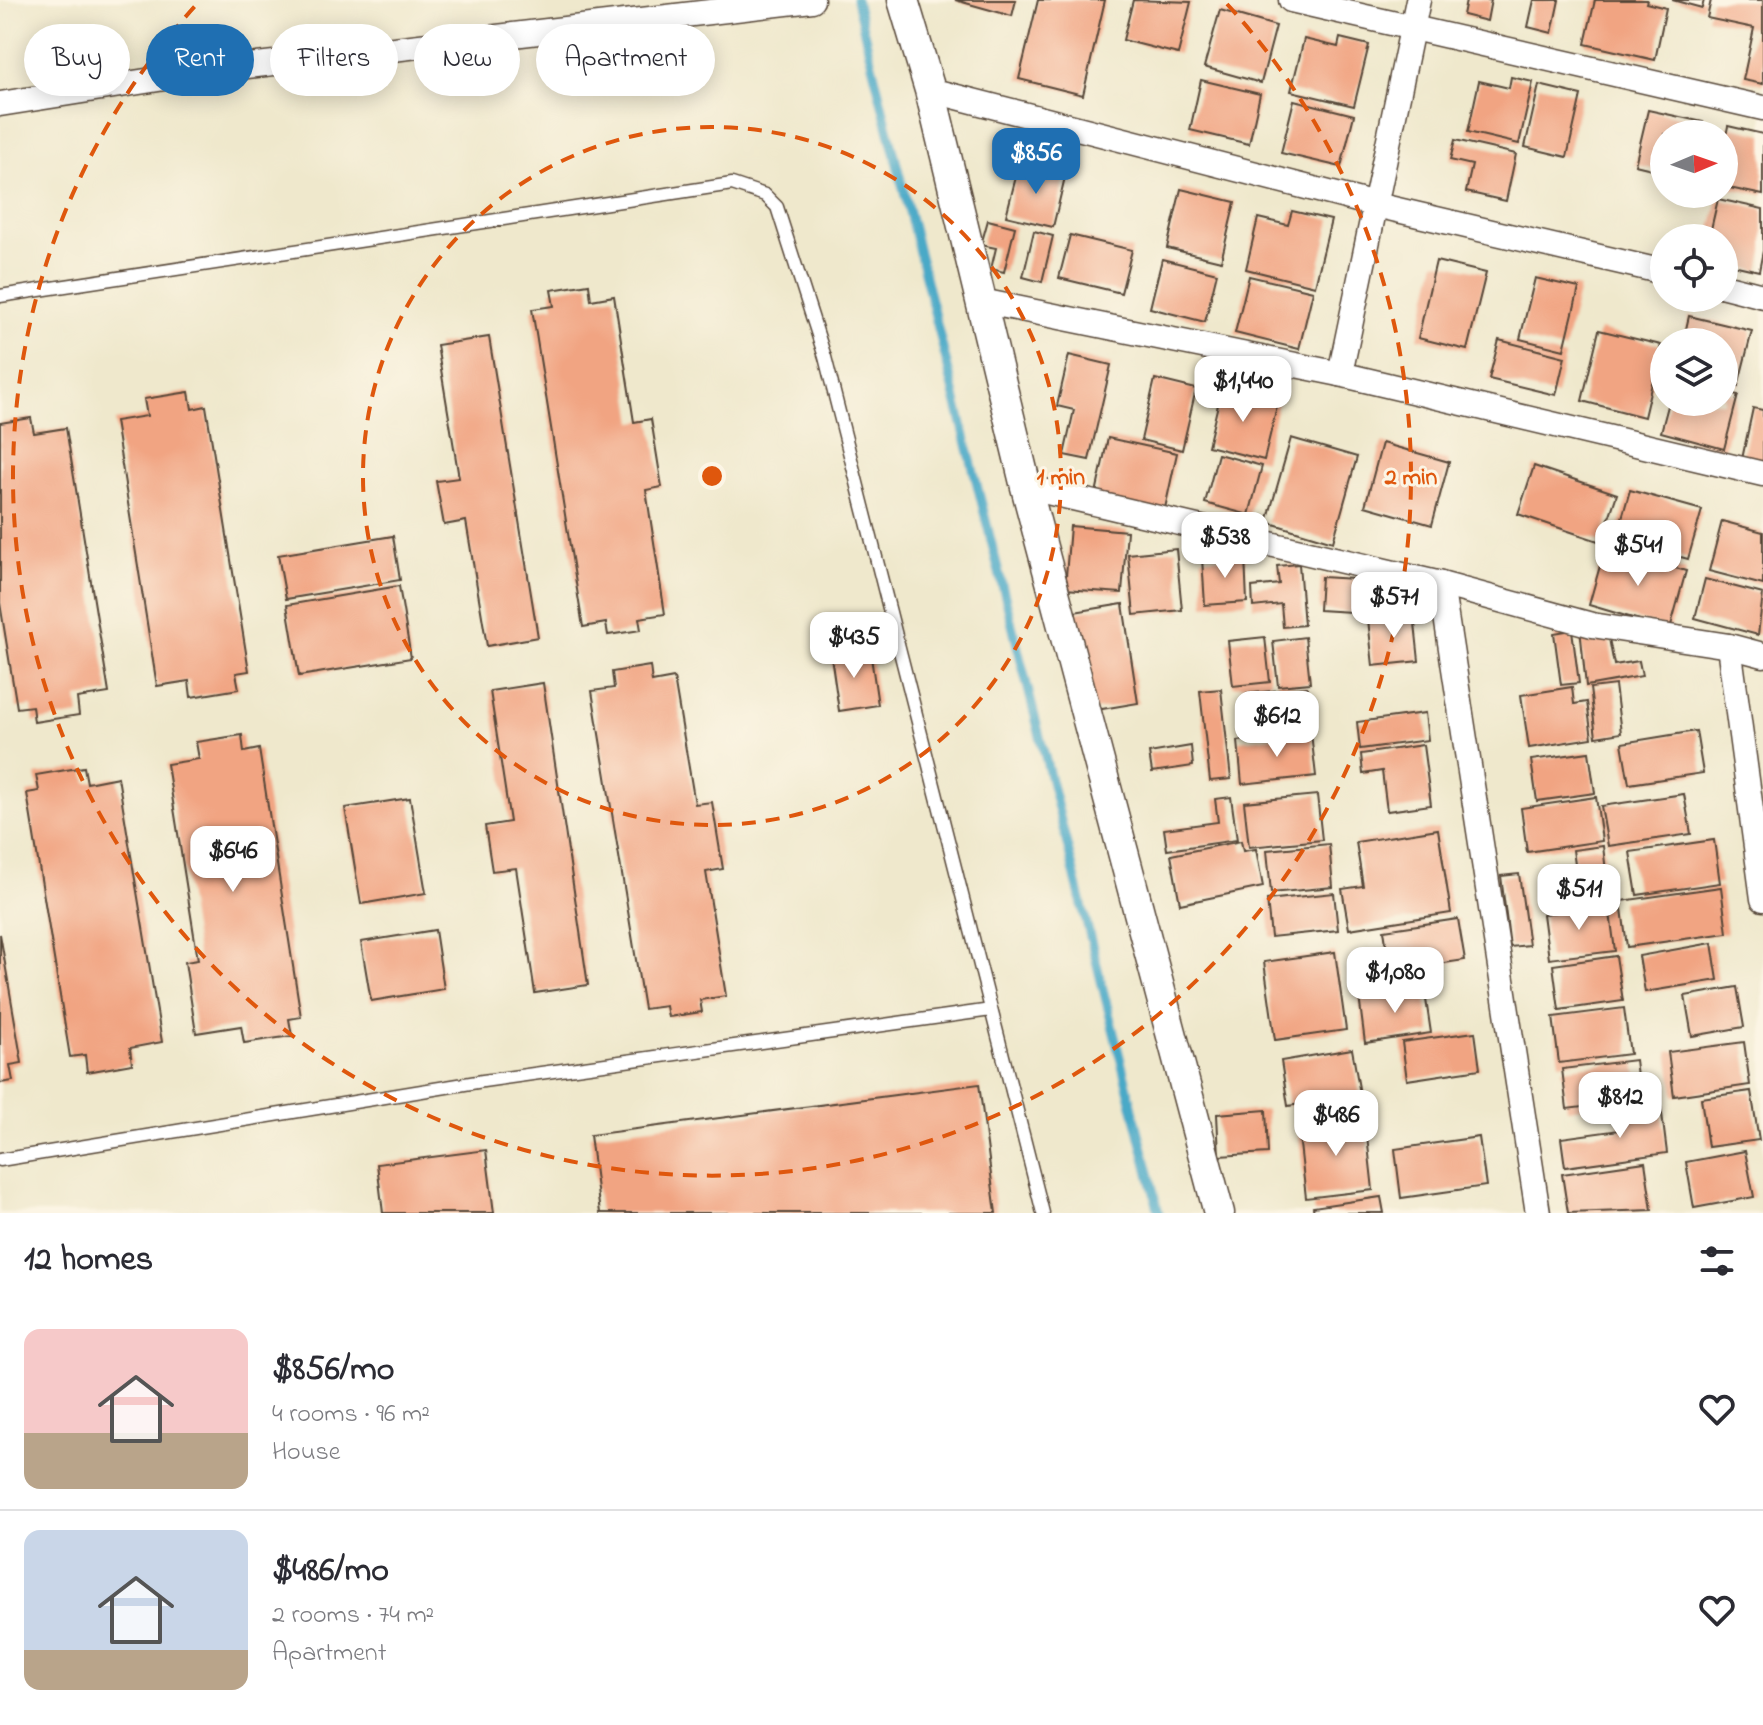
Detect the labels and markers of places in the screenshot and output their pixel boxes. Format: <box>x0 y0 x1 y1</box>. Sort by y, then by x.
pin: $856 <box>989 128 1083 196</box>
pin: $1,440 <box>1178 356 1308 424</box>
centre of rings <box>698 462 726 490</box>
pin: $538 <box>1178 512 1272 580</box>
pin: $541 <box>1591 520 1685 588</box>
pin: $571 <box>1347 572 1441 640</box>
pin: $435 <box>807 612 901 680</box>
pin: $612 <box>1230 691 1324 759</box>
pin: $646 <box>186 826 280 894</box>
pin: $511 <box>1532 864 1626 932</box>
pin: $1,080 <box>1330 947 1460 1015</box>
pin: $812 <box>1573 1072 1667 1140</box>
pin: $486 <box>1289 1090 1383 1158</box>

